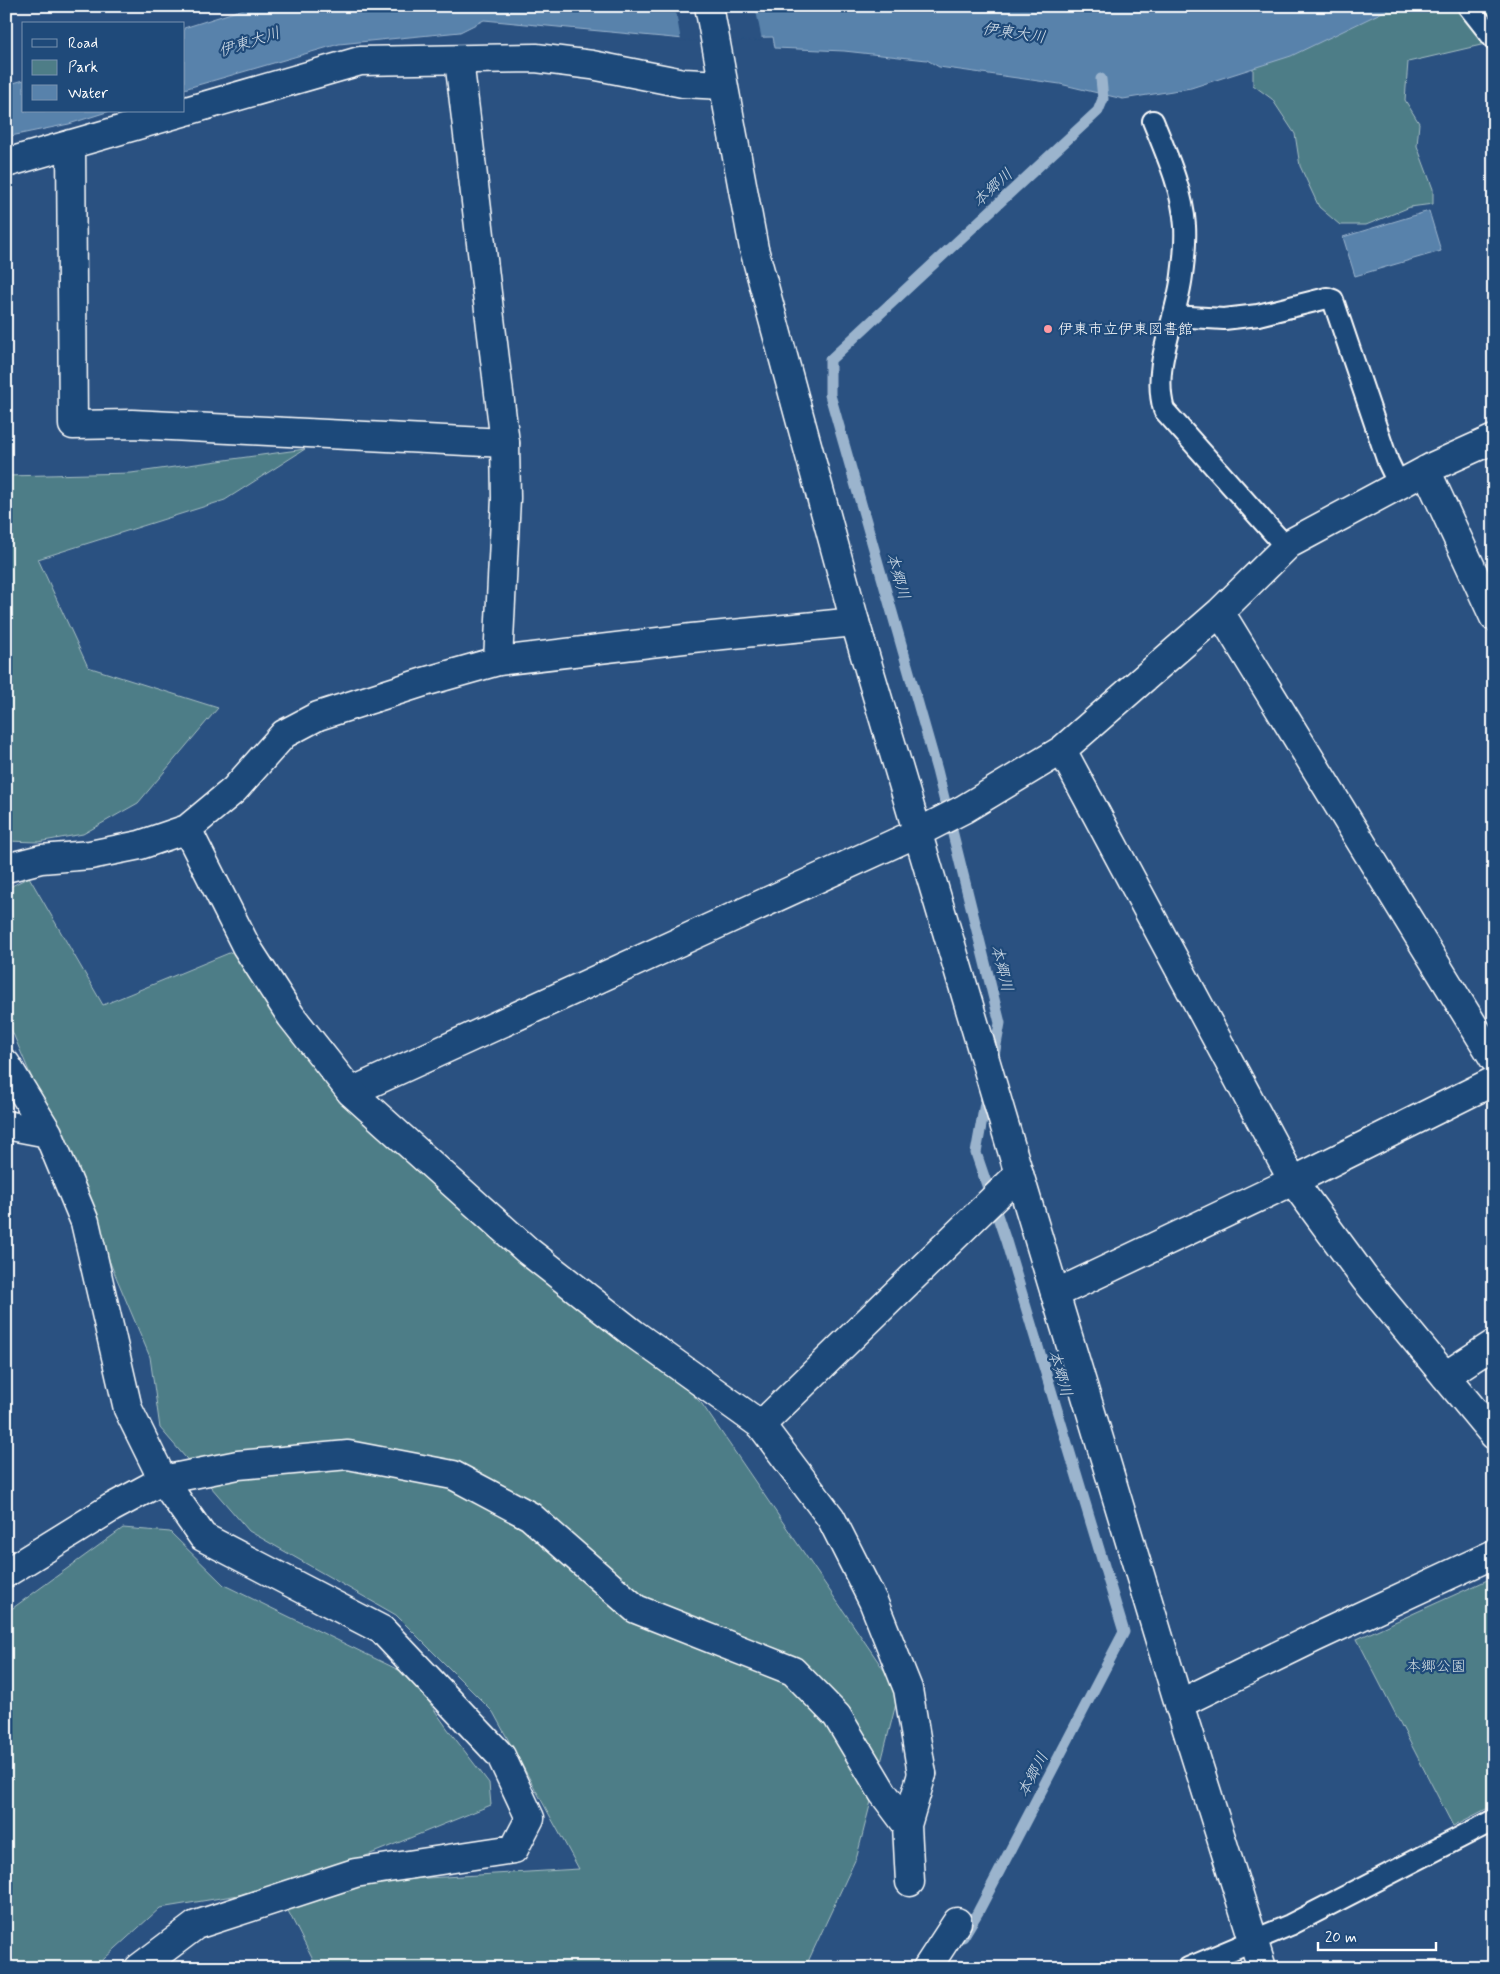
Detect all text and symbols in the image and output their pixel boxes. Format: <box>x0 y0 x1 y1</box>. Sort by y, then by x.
water label: 伊東大川 <box>981 19 1047 48</box>
legend <box>22 22 185 112</box>
water label: 伊東大川 <box>216 23 283 62</box>
text: Road <box>68 34 98 54</box>
text: Park <box>68 58 98 78</box>
text: Water <box>68 84 108 104</box>
water label: 本郷川 <box>968 164 1018 212</box>
place label: 伊東市立伊東図書館 <box>1058 320 1193 340</box>
marker: 伊東市立伊東図書館 <box>1042 323 1054 335</box>
water label: 本郷川 <box>881 550 914 602</box>
water label: 本郷川 <box>986 943 1018 994</box>
water label: 本郷川 <box>1043 1347 1077 1399</box>
park label: 本郷公園 <box>1406 1657 1466 1677</box>
water label: 本郷川 <box>1013 1749 1054 1801</box>
scale bar <box>1318 1919 1435 1951</box>
text: 20 m <box>1325 1928 1357 1948</box>

